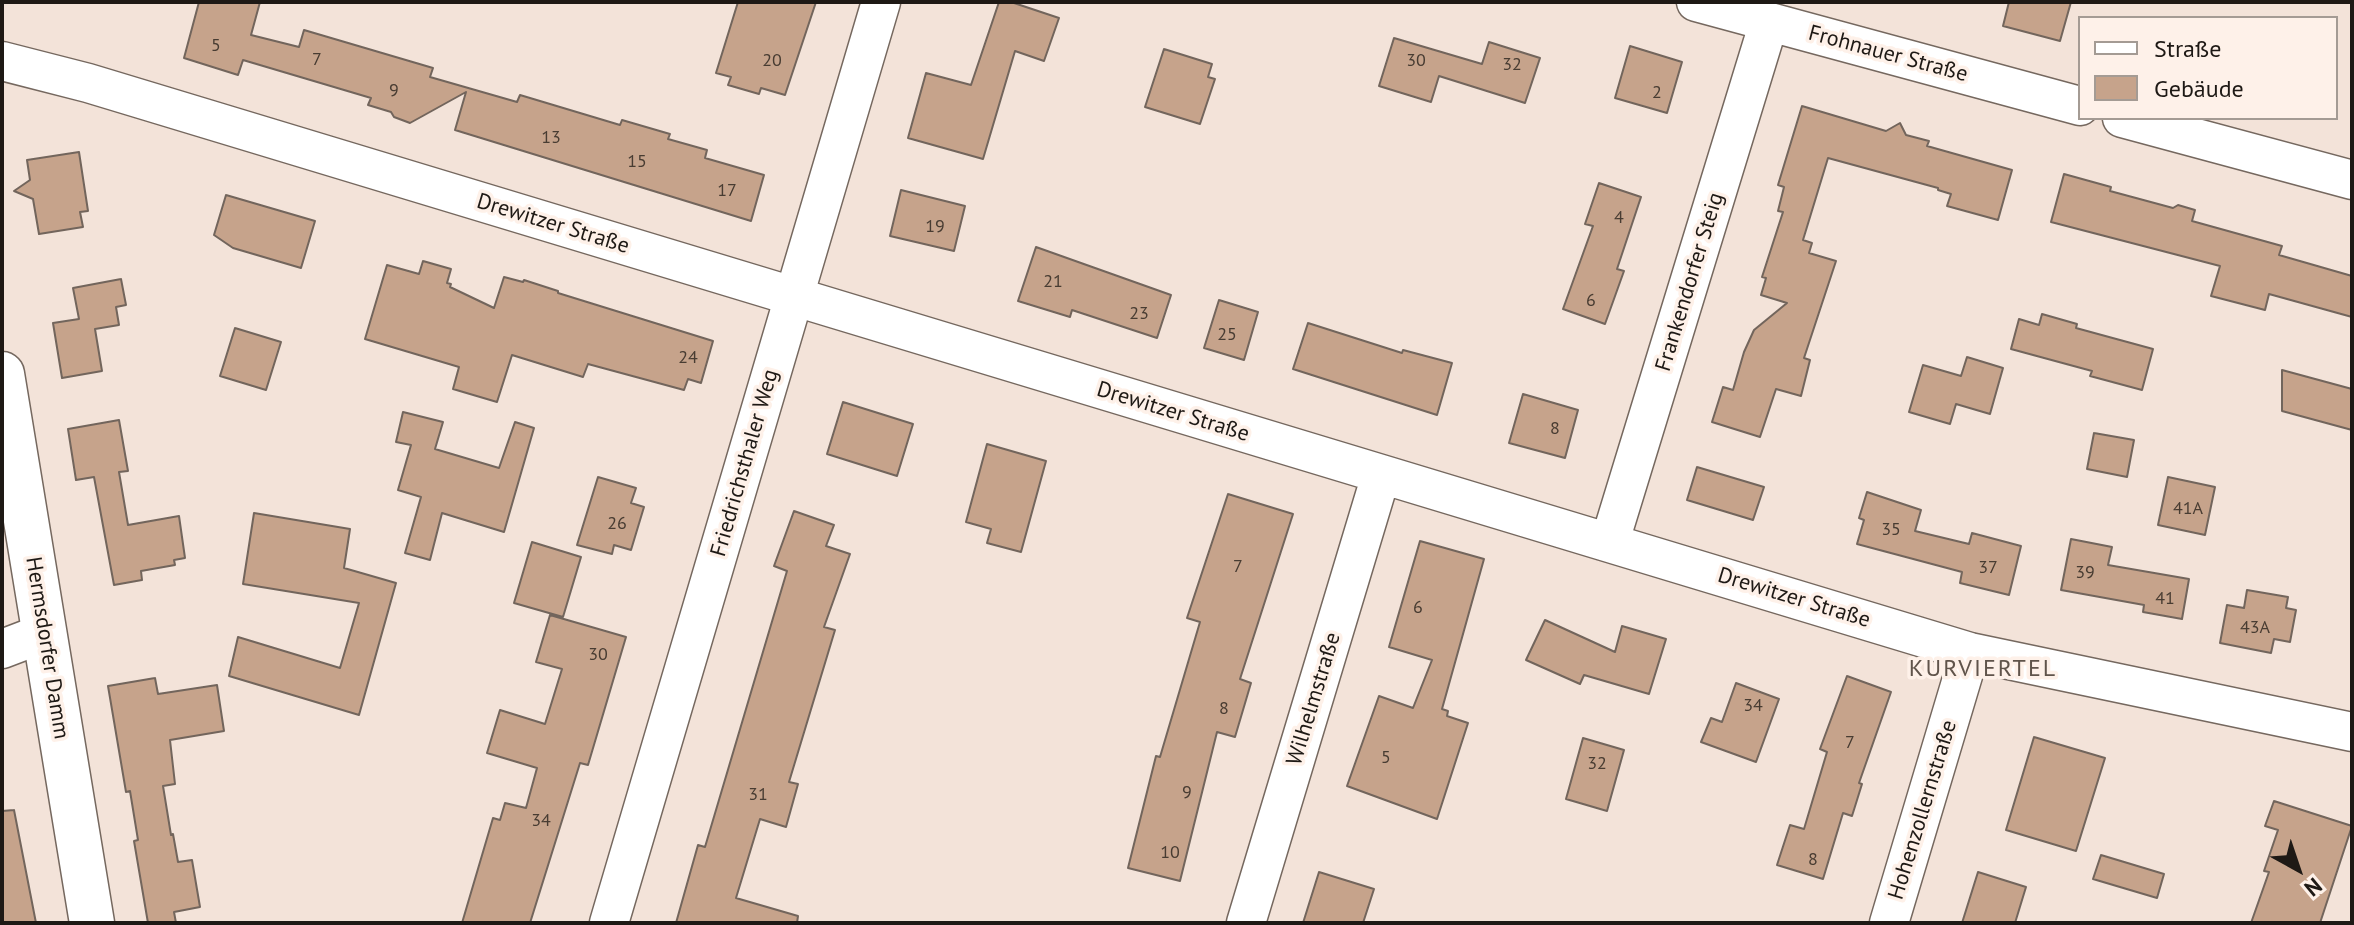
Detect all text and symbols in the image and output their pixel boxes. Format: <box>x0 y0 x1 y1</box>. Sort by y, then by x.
legend <box>2078 16 2338 120</box>
street label: Frohnauer Straße <box>1806 20 1970 88</box>
text: Straße <box>2154 33 2221 64</box>
house number: 5 <box>211 35 221 57</box>
house number: 7 <box>312 49 322 71</box>
house number: 20 <box>762 50 782 72</box>
house number: 30 <box>1406 50 1426 72</box>
house number: 32 <box>1502 54 1522 76</box>
text: Gebäude <box>2154 73 2244 104</box>
house number: 9 <box>389 80 399 102</box>
house number: 2 <box>1652 82 1662 104</box>
house number: 13 <box>541 127 561 149</box>
house number: 15 <box>627 151 647 173</box>
house number: 17 <box>717 180 737 202</box>
street label: Drewitzer Straße <box>474 188 632 260</box>
street label: Frankendorfer Steig <box>1650 189 1730 375</box>
house number: 4 <box>1614 207 1624 229</box>
house number: 19 <box>925 216 945 238</box>
house number: 21 <box>1043 271 1063 293</box>
house number: 6 <box>1586 290 1596 312</box>
house number: 23 <box>1129 303 1149 325</box>
house number: 25 <box>1217 324 1237 346</box>
house number: 24 <box>678 347 698 369</box>
street label: Friedrichsthaler Weg <box>706 366 784 560</box>
street label: Drewitzer Straße <box>1094 376 1252 448</box>
house number: 8 <box>1550 418 1560 440</box>
house number: 41A <box>2173 498 2203 520</box>
house number: 26 <box>607 513 627 535</box>
house number: 35 <box>1881 519 1901 541</box>
street label: Hermsdorfer Damm <box>20 555 74 741</box>
house number: 7 <box>1233 556 1243 578</box>
house number: 37 <box>1978 557 1998 579</box>
street label: Drewitzer Straße <box>1715 562 1873 634</box>
house number: 39 <box>2075 562 2095 584</box>
house number: 41 <box>2155 588 2175 610</box>
house number: 6 <box>1413 597 1423 619</box>
house number: 43A <box>2240 617 2270 639</box>
street label: Wilhelmstraße <box>1281 629 1347 769</box>
house number: 30 <box>588 644 608 666</box>
district label: KURVIERTEL <box>1909 655 2057 683</box>
house number: 34 <box>1743 695 1763 717</box>
house number: 8 <box>1219 698 1229 720</box>
street label: Hohenzollernstraße <box>1883 717 1963 903</box>
house number: 7 <box>1845 732 1855 754</box>
house number: 5 <box>1381 747 1391 769</box>
house number: 32 <box>1587 753 1607 775</box>
house number: 9 <box>1182 782 1192 804</box>
house number: 31 <box>748 784 768 806</box>
house number: 34 <box>531 810 551 832</box>
north arrow <box>2258 829 2338 909</box>
house number: 10 <box>1160 842 1180 864</box>
house number: 8 <box>1808 849 1818 871</box>
text: N <box>2299 872 2328 903</box>

